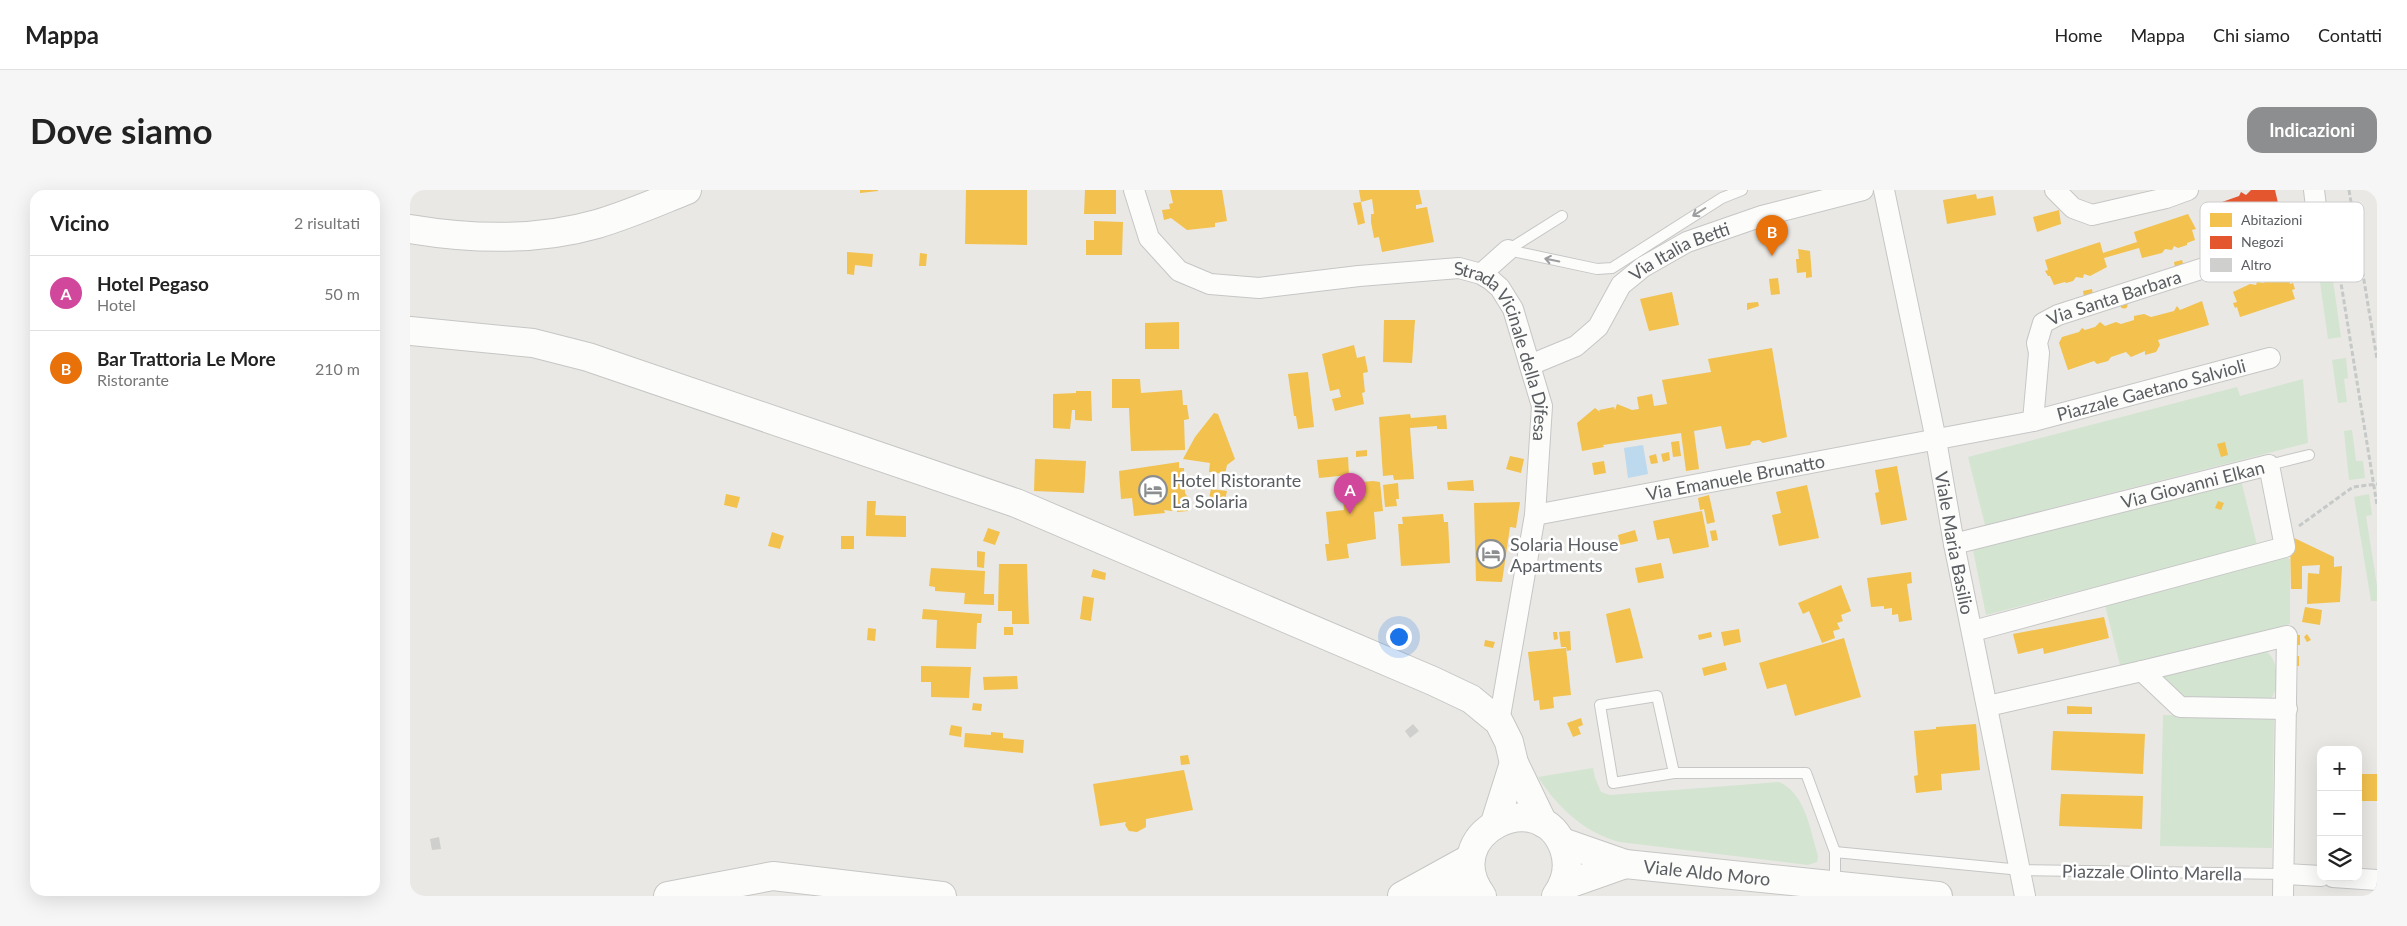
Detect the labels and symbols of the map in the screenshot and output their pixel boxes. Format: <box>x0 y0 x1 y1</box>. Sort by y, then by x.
legend <box>2200 202 2364 282</box>
one-way arrow <box>1692 208 1706 218</box>
text: Abitazioni <box>2241 211 2302 228</box>
pin: B <box>1756 215 1788 256</box>
street label: Via Italia Betti <box>1624 217 1732 285</box>
text: Negozi <box>2241 233 2284 250</box>
one-way arrow <box>1545 254 1561 264</box>
text: Altro <box>2241 256 2272 273</box>
street label: Strada Vicinale della Difesa <box>1453 257 1553 442</box>
street label: Via Santa Barbara <box>2043 265 2184 330</box>
street label: Piazzale Gaetano Salvioli <box>2054 354 2248 425</box>
street label: Via Emanuele Brunatto <box>1644 450 1827 505</box>
street label: Via Giovanni Elkan <box>2119 456 2267 513</box>
place label: Hotel Ristorante La Solaria <box>1172 469 1301 512</box>
street label: Viale Maria Basilio <box>1931 470 1979 616</box>
pin: A <box>1334 473 1366 514</box>
hotel icon: Hotel Ristorante La Solaria <box>1138 475 1168 505</box>
place label: Solaria House Apartments <box>1510 533 1619 576</box>
hotel icon: Solaria House Apartments <box>1476 539 1506 569</box>
your location <box>1386 624 1412 650</box>
street label: Viale Aldo Moro <box>1642 855 1771 890</box>
street label: Piazzale Olinto Marella <box>2062 859 2242 885</box>

